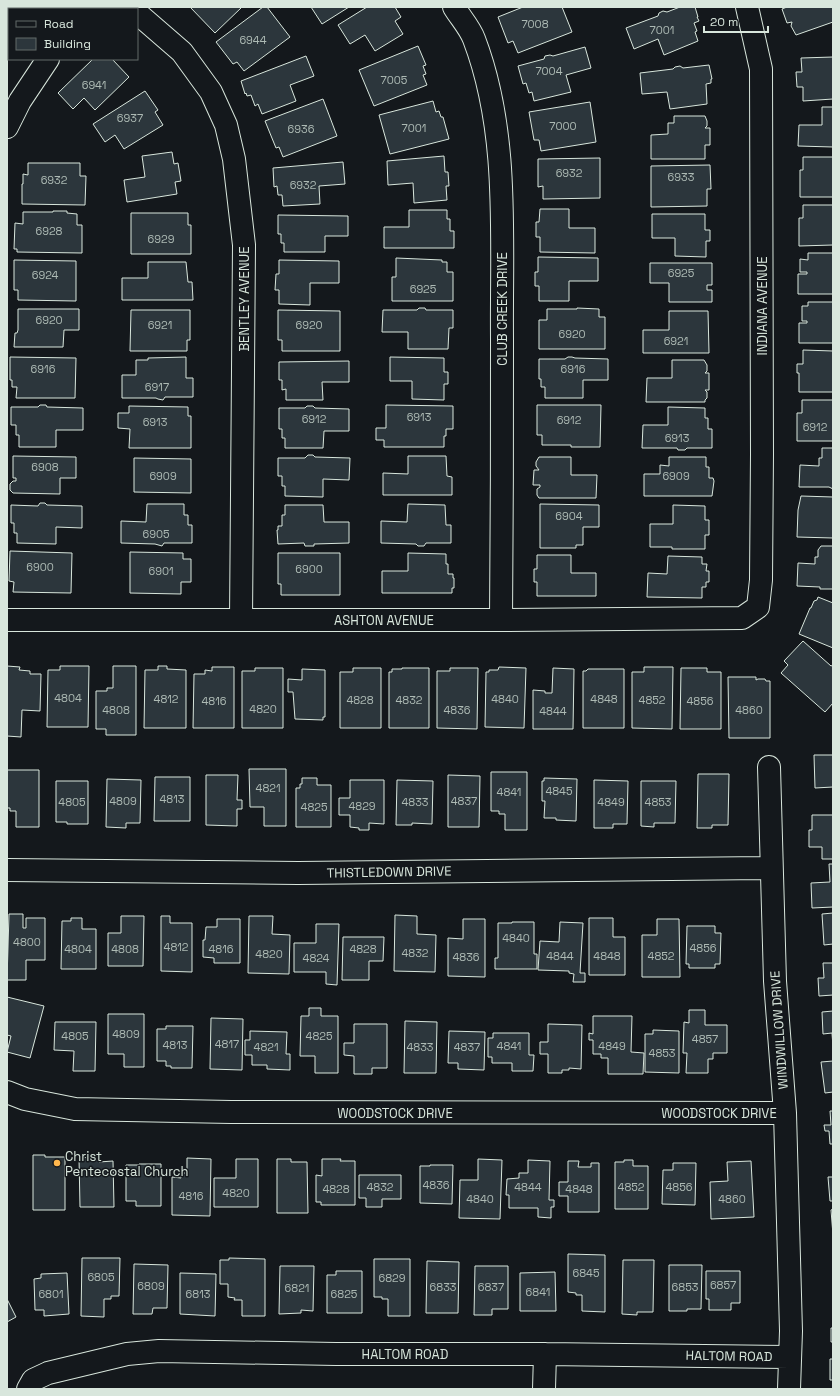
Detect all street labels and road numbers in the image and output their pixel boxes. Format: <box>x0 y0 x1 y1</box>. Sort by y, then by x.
street label: BENTLEY AVENUE <box>236 246 253 352</box>
street label: CLUB CREEK DRIVE <box>494 252 511 366</box>
street label: INDIANA AVENUE <box>754 256 771 356</box>
street label: ASHTON AVENUE <box>334 612 434 629</box>
street label: THISTLEDOWN DRIVE <box>326 862 452 882</box>
street label: WINDWILLOW DRIVE <box>766 970 792 1090</box>
street label: WOODSTOCK DRIVE <box>337 1105 453 1122</box>
street label: WOODSTOCK DRIVE <box>661 1105 777 1122</box>
street label: HALTOM ROAD <box>362 1346 448 1363</box>
street label: HALTOM ROAD <box>685 1347 773 1365</box>

